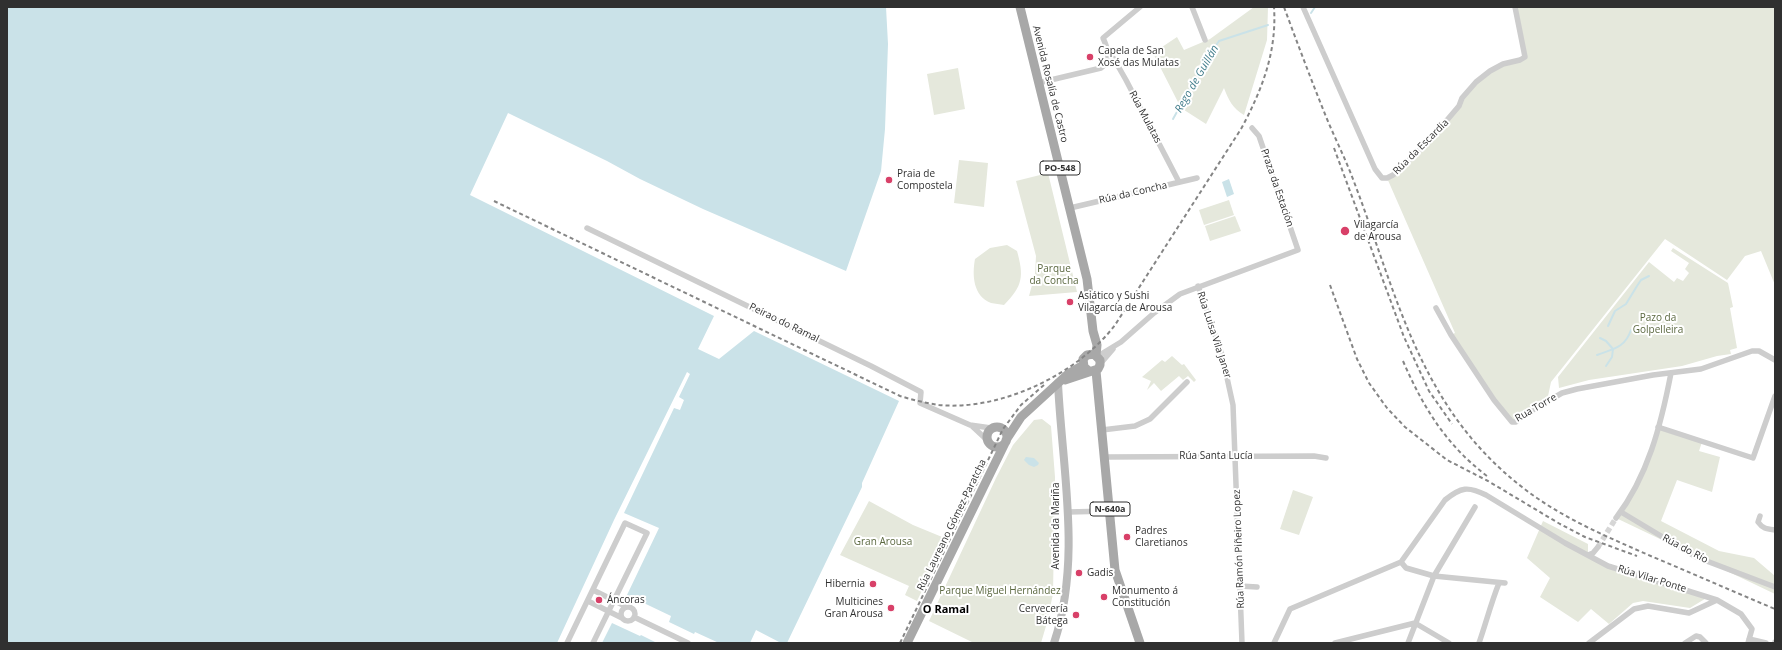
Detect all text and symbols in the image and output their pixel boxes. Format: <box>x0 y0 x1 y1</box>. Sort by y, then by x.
street label: Avenida Rosalía de Castro <box>1030 24 1070 144</box>
water label: Rego de Guillán <box>1172 43 1222 115</box>
place label: Capela de San Xosé das Mulatas <box>1098 45 1179 68</box>
marker: Capela de San Xosé das Mulatas <box>1085 52 1095 62</box>
street label: Rúa Mulatas <box>1126 89 1164 145</box>
street label: Rúa da Escardia <box>1391 117 1451 177</box>
street label: Praza da Estación <box>1258 147 1296 229</box>
road number: PO-548 <box>1040 161 1080 175</box>
place label: Praia de Compostela <box>897 168 953 192</box>
marker: Praia de Compostela <box>884 175 894 185</box>
street label: Rúa da Concha <box>1098 179 1168 207</box>
place label: Vilagarcía de Arousa <box>1354 219 1401 242</box>
marker: Vilagarcía de Arousa <box>1339 225 1351 237</box>
park label: Parque da Concha <box>1029 263 1079 286</box>
place label: Asiático y Sushi Vilagarcía de Arousa <box>1078 290 1172 314</box>
street label: Rúa Luisa Vila Janer <box>1194 290 1234 380</box>
marker: Asiático y Sushi Vilagarcía de Arousa <box>1065 297 1075 307</box>
street label: Peirao do Ramal <box>747 301 821 345</box>
park label: Pazo da Golpelleira <box>1633 312 1683 336</box>
street label: Rua Torre <box>1513 391 1559 425</box>
street label: Rúa Santa Lucía <box>1179 450 1253 462</box>
street label: Rúa Laureano Gómez-Paratcha <box>915 457 989 593</box>
street label: Avenida da Mariña <box>1050 483 1062 569</box>
street label: Rúa Ramón Piñeiro Lopez <box>1231 489 1247 609</box>
road number: N-640a <box>1090 502 1130 516</box>
place label: Padres Claretianos <box>1135 525 1188 548</box>
marker: Padres Claretianos <box>1122 532 1132 542</box>
street label: Rúa do Río <box>1660 532 1710 566</box>
park label: Gran Arousa <box>854 536 912 548</box>
street label: Rúa Vilar Ponte <box>1616 563 1688 595</box>
place label: Gadis <box>1087 567 1113 579</box>
marker: Gadis <box>1074 568 1084 578</box>
place label: Hibernia <box>825 578 865 590</box>
marker: Hibernia <box>868 579 878 589</box>
park label: Parque Miguel Hernández <box>939 585 1061 597</box>
place label: Monumento á Constitución <box>1112 585 1178 608</box>
marker: Monumento á Constitución <box>1099 592 1109 602</box>
place label: Áncoras <box>607 594 645 606</box>
marker: Áncoras <box>594 595 604 605</box>
place label: Multicines Gran Arousa <box>824 596 883 620</box>
marker: Multicines Gran Arousa <box>886 603 896 613</box>
district label: O Ramal <box>923 603 969 617</box>
place label: Cervecería Bátega <box>1019 603 1068 626</box>
marker: Cervecería Bátega <box>1071 610 1081 620</box>

